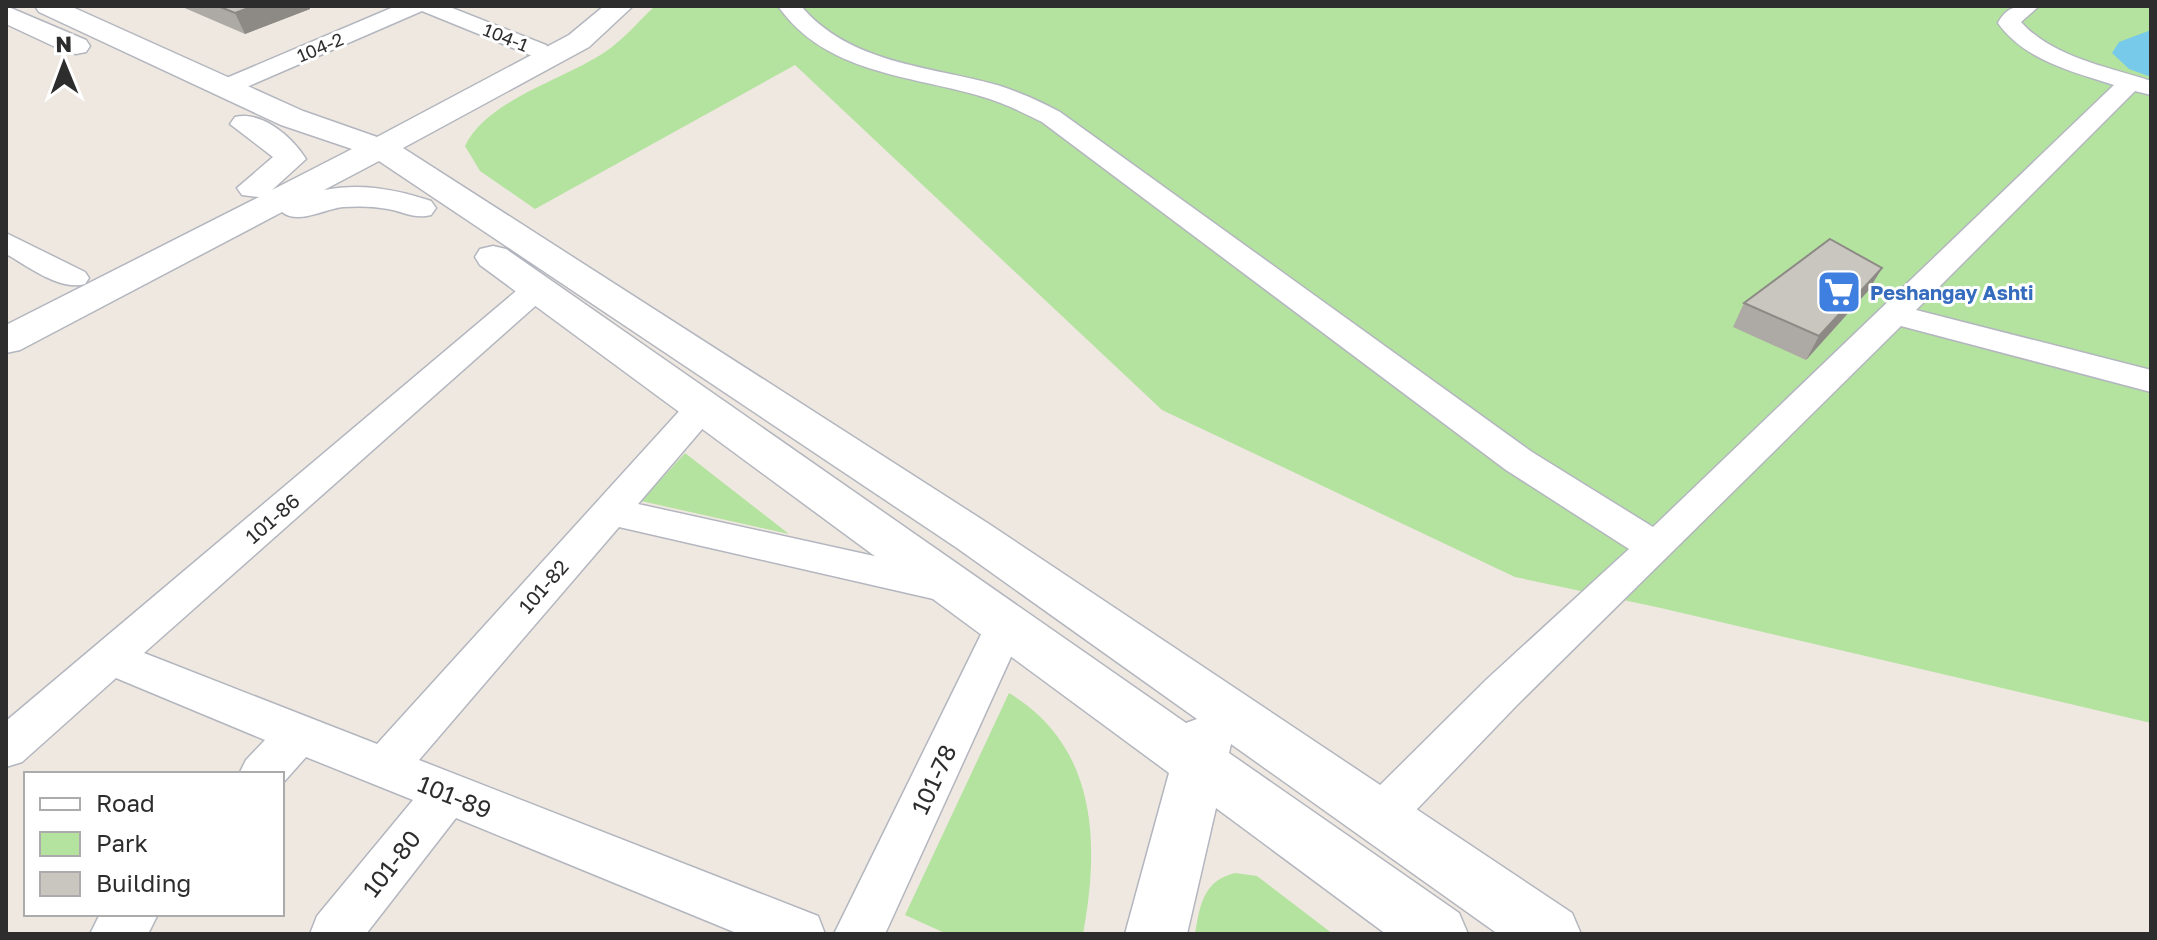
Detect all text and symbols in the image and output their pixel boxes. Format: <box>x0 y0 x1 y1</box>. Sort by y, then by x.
street label: 104-1 <box>480 18 532 56</box>
north arrow <box>24 24 104 104</box>
street label: 104-2 <box>294 27 346 67</box>
text: N <box>55 30 72 57</box>
supermarket icon: Peshangay Ashti <box>1815 268 1863 316</box>
place label: Peshangay Ashti <box>1870 280 2034 304</box>
street label: 101-86 <box>240 488 304 548</box>
street label: 101-82 <box>513 554 573 618</box>
street label: 101-78 <box>904 740 962 818</box>
street label: 101-89 <box>414 768 496 824</box>
legend <box>24 772 284 916</box>
text: Road <box>96 788 155 817</box>
street label: 101-80 <box>356 824 426 902</box>
text: Park <box>96 828 148 857</box>
text: Building <box>96 868 191 897</box>

